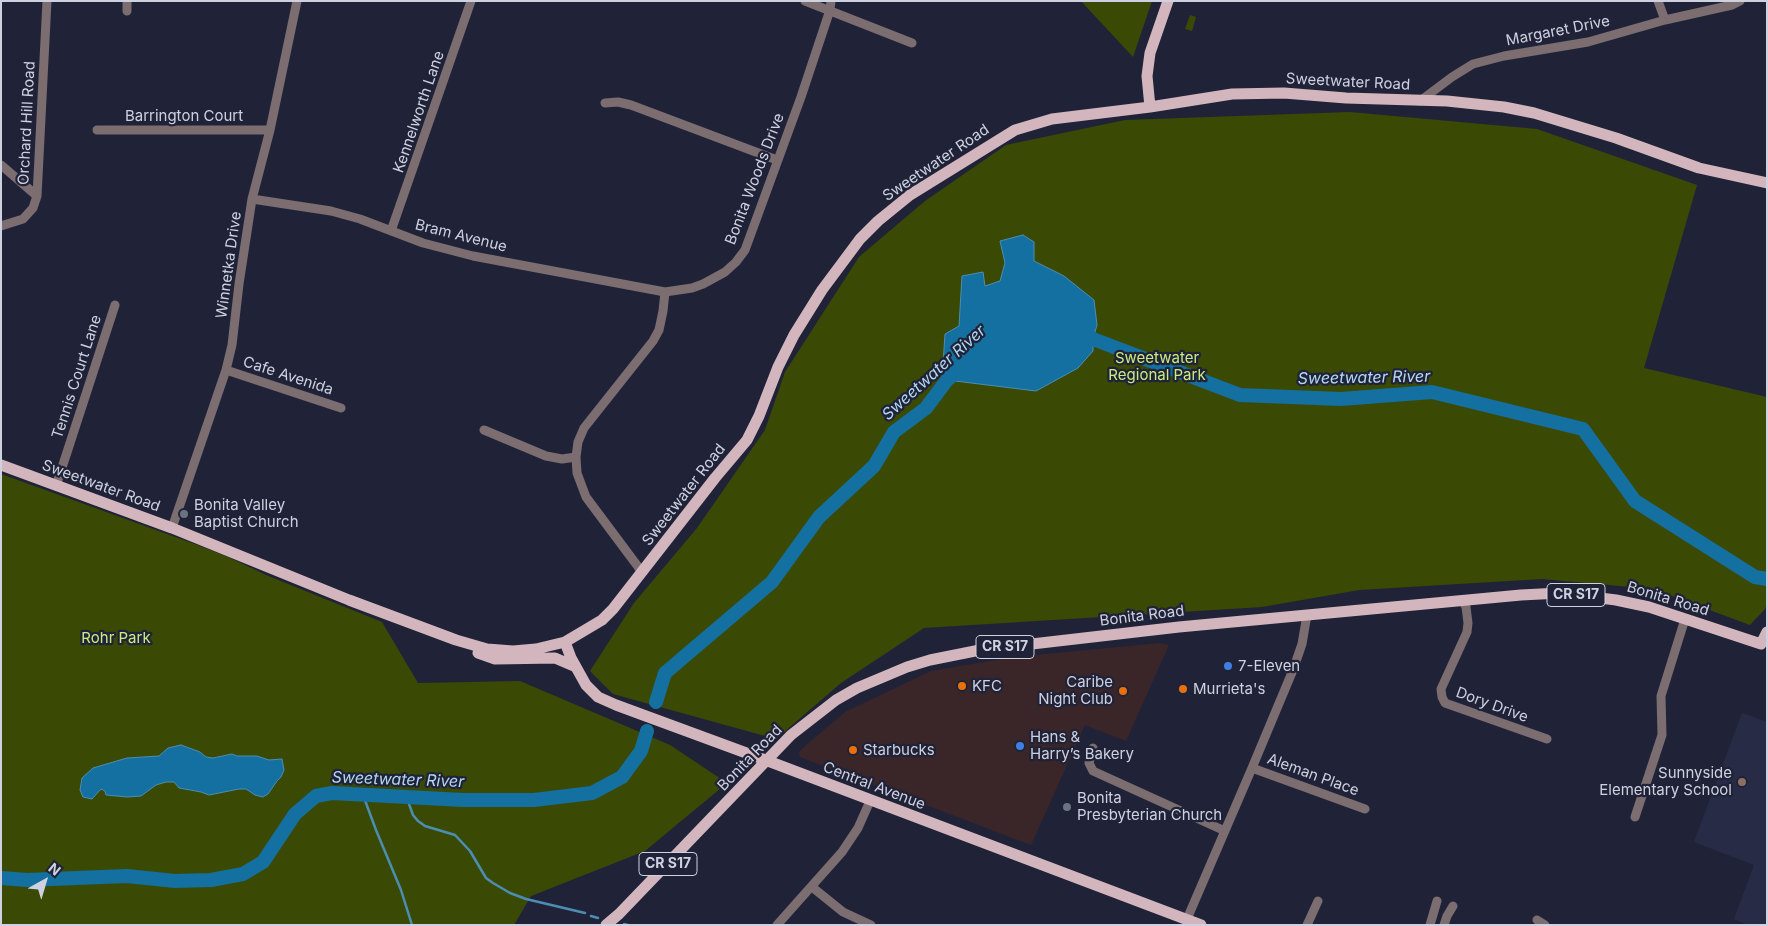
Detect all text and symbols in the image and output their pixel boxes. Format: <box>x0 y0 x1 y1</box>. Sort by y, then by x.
street label: Margaret Drive <box>1505 12 1611 50</box>
street label: Kennelworth Lane <box>390 49 448 175</box>
street label: Orchard Hill Road <box>15 61 39 185</box>
street label: Sweetwater Road <box>1285 70 1411 94</box>
street label: Barrington Court <box>125 107 243 125</box>
street label: Bonita Woods Drive <box>722 111 788 247</box>
street label: Sweetwater Road <box>879 121 993 205</box>
street label: Winnetka Drive <box>213 210 245 320</box>
street label: Bram Avenue <box>413 216 509 256</box>
street label: Tennis Court Lane <box>48 313 106 441</box>
water label: Sweetwater River <box>878 322 990 424</box>
park label: Sweetwater Regional Park <box>1108 349 1206 384</box>
street label: Cafe Avenida <box>241 353 335 399</box>
water label: Sweetwater River <box>1298 367 1430 389</box>
street label: Sweetwater Road <box>639 440 729 550</box>
street label: Sweetwater Road <box>39 456 163 516</box>
place label: Bonita Valley Baptist Church <box>194 496 299 531</box>
marker: Bonita Valley Baptist Church <box>178 508 190 520</box>
street label: Bonita Road <box>1625 578 1711 620</box>
road number: CR S17 <box>1547 584 1605 606</box>
street label: Bonita Road <box>1099 602 1185 630</box>
park label: Rohr Park <box>81 629 151 647</box>
road number: CR S17 <box>976 636 1034 659</box>
place label: 7-Eleven <box>1238 657 1300 675</box>
marker: 7-Eleven <box>1222 660 1234 672</box>
place label: Caribe Night Club <box>1038 673 1113 708</box>
place label: KFC <box>972 677 1002 695</box>
marker: KFC <box>956 680 968 692</box>
place label: Murrieta's <box>1193 680 1265 698</box>
marker: Murrieta's <box>1177 683 1189 695</box>
street label: Dory Drive <box>1453 684 1531 726</box>
marker: Caribe Night Club <box>1117 685 1129 697</box>
street label: Bonita Road <box>714 721 786 795</box>
place label: Hans & Harry’s Bakery <box>1030 728 1134 763</box>
marker: Hans & Harry’s Bakery <box>1014 740 1026 752</box>
place label: Starbucks <box>863 741 935 759</box>
marker: Starbucks <box>847 744 859 756</box>
street label: Aleman Place <box>1265 750 1361 800</box>
street label: Central Avenue <box>820 758 928 814</box>
place label: Sunnyside Elementary School <box>1599 764 1732 799</box>
water label: Sweetwater River <box>331 768 465 792</box>
marker: Sunnyside Elementary School <box>1736 776 1748 788</box>
place label: Bonita Presbyterian Church <box>1077 789 1222 824</box>
marker: Bonita Presbyterian Church <box>1061 801 1073 813</box>
road number: CR S17 <box>639 852 697 876</box>
north arrow <box>20 856 70 906</box>
text: N <box>45 859 64 879</box>

